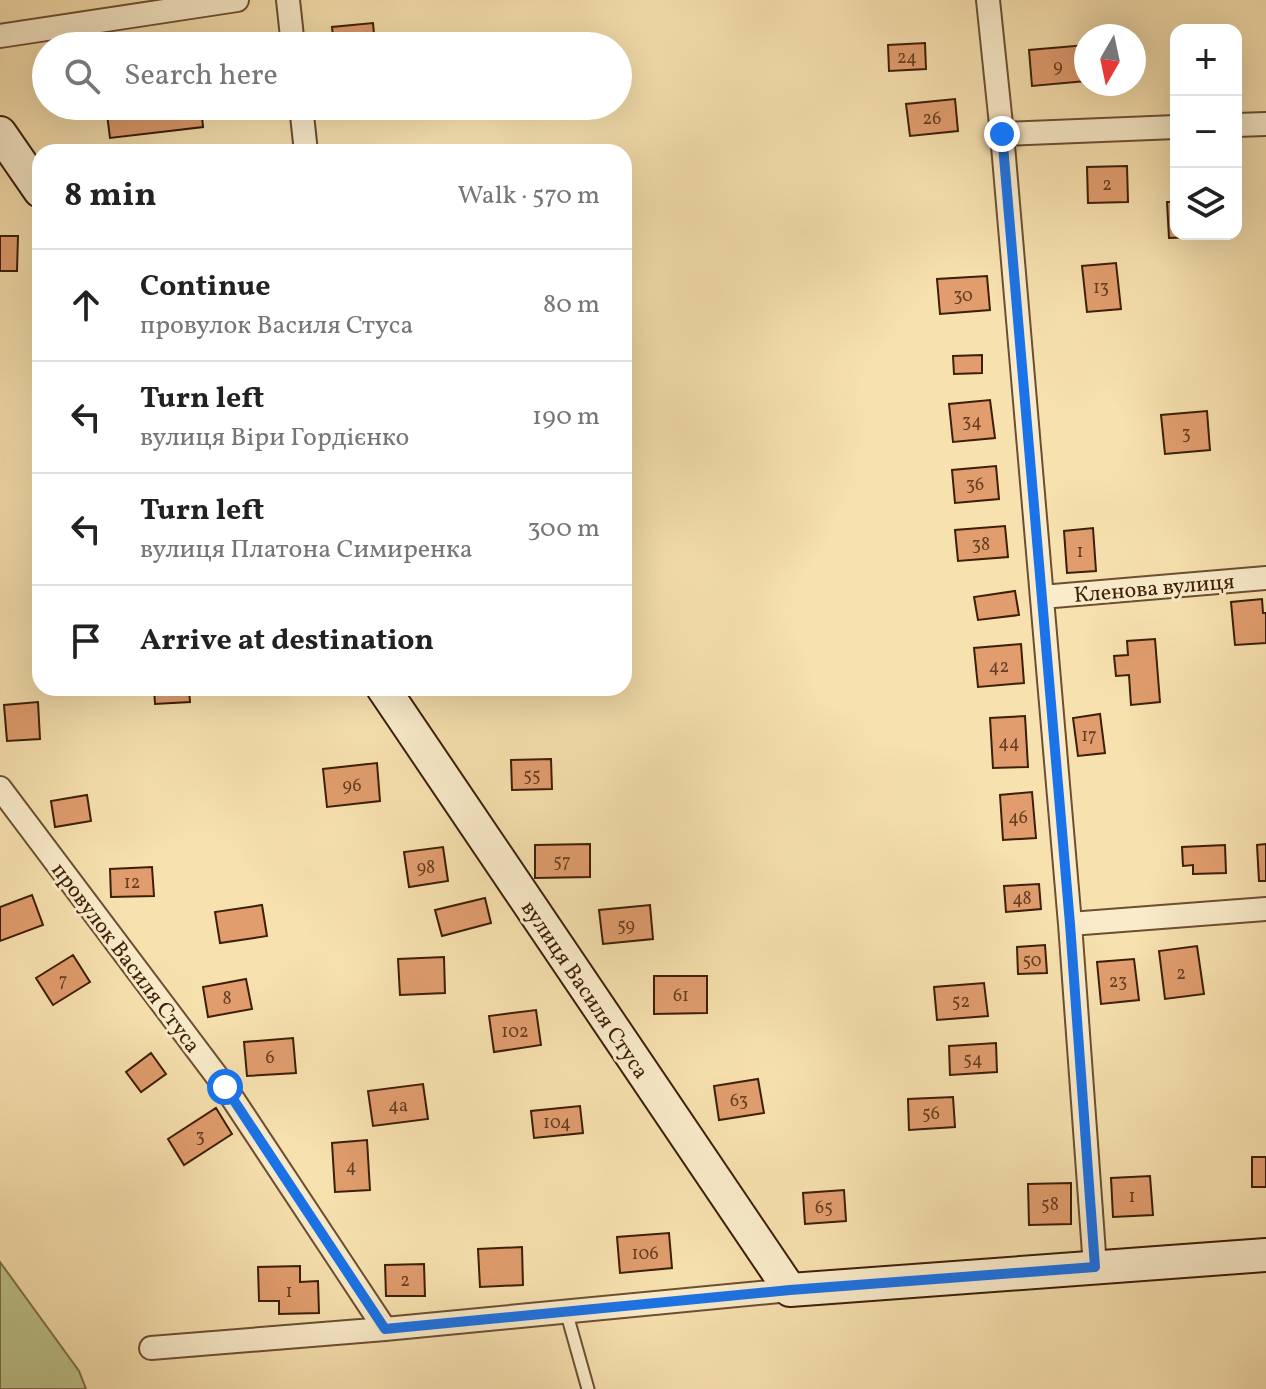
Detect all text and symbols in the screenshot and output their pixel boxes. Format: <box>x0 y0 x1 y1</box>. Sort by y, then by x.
north arrow <box>1074 24 1146 96</box>
map controls <box>1170 24 1242 240</box>
button: + <box>1170 24 1242 96</box>
search box <box>32 32 632 120</box>
house number: 24 <box>897 46 917 71</box>
icon: search <box>60 54 104 98</box>
text: Search here <box>124 55 278 97</box>
house number: 9 <box>1053 55 1063 80</box>
button: − <box>1170 96 1242 168</box>
house number: 26 <box>923 107 941 132</box>
route end <box>984 116 1020 152</box>
button: layers <box>1170 168 1242 240</box>
text: 8 min <box>64 173 157 220</box>
house number: 2 <box>1102 173 1112 198</box>
text: Walk · 570 m <box>457 178 600 214</box>
text: Continue <box>140 266 271 308</box>
house number: 13 <box>1093 276 1109 301</box>
icon: ahead <box>64 283 108 327</box>
house number: 30 <box>953 284 973 309</box>
text: 80 m <box>543 287 600 323</box>
text: провулок Василя Стуса <box>140 308 413 344</box>
text: Turn left <box>140 378 264 420</box>
icon: left <box>64 395 108 439</box>
text: 190 m <box>532 399 600 435</box>
house number: 34 <box>962 410 982 435</box>
text: вулиця Віри Гордієнко <box>140 420 409 456</box>
house number: 3 <box>1181 422 1191 447</box>
house number: 36 <box>966 473 984 498</box>
text: Turn left <box>140 490 264 532</box>
icon: left <box>64 507 108 551</box>
text: 300 m <box>527 511 600 547</box>
text: вулиця Платона Симиренка <box>140 532 473 568</box>
house number: 38 <box>972 533 990 558</box>
house number: 1 <box>1077 540 1083 565</box>
street label: Кленова вулиця <box>1073 567 1236 612</box>
icon: arrive <box>64 619 108 663</box>
text: Arrive at destination <box>140 620 434 662</box>
house number: 42 <box>989 655 1009 680</box>
house number: 17 <box>1081 724 1097 749</box>
house number: 44 <box>998 731 1020 756</box>
house number: 55 <box>523 764 541 789</box>
house number: 96 <box>342 774 362 799</box>
house number: 46 <box>1008 806 1028 831</box>
house number: 57 <box>553 850 571 875</box>
house number: 98 <box>417 856 435 881</box>
street label: провулок Василя Стуса <box>43 857 207 1060</box>
house number: 12 <box>124 871 140 896</box>
house number: 48 <box>1012 887 1032 912</box>
street label: вулиця Василя Стуса <box>513 895 655 1086</box>
house number: 59 <box>617 914 635 939</box>
house number: 50 <box>1022 949 1042 974</box>
house number: 2 <box>1176 962 1186 987</box>
house number: 7 <box>59 969 67 994</box>
house number: 23 <box>1109 970 1127 995</box>
house number: 61 <box>673 984 689 1009</box>
house number: 8 <box>222 987 232 1012</box>
house number: 52 <box>952 990 970 1015</box>
house number: 102 <box>501 1020 529 1045</box>
house number: 6 <box>265 1046 275 1071</box>
house number: 54 <box>963 1048 983 1073</box>
route start <box>207 1069 243 1105</box>
house number: 63 <box>730 1089 748 1114</box>
house number: 4а <box>388 1094 408 1119</box>
house number: 56 <box>922 1102 940 1127</box>
house number: 104 <box>543 1111 571 1136</box>
house number: 3 <box>195 1125 205 1150</box>
house number: 4 <box>346 1155 356 1180</box>
house number: 1 <box>1129 1185 1135 1210</box>
house number: 58 <box>1041 1193 1059 1218</box>
house number: 65 <box>815 1196 833 1221</box>
house number: 106 <box>631 1242 659 1267</box>
house number: 2 <box>400 1269 410 1294</box>
house number: 1 <box>286 1280 292 1305</box>

